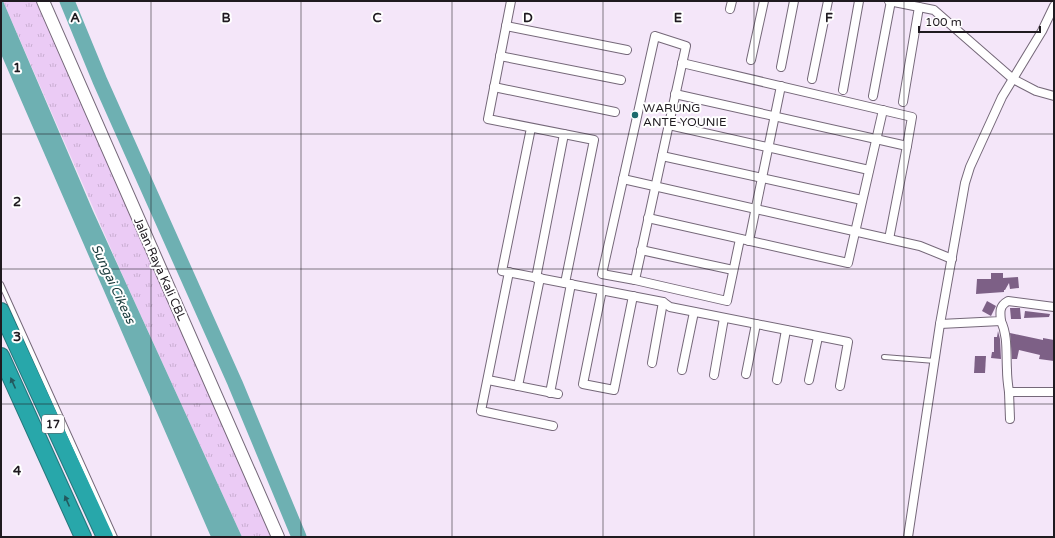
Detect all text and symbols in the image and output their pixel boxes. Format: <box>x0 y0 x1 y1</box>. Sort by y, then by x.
scale bar <box>919 8 1040 34</box>
text: A <box>70 10 80 26</box>
text: B <box>221 10 231 26</box>
text: C <box>372 10 382 26</box>
text: D <box>523 10 533 26</box>
text: E <box>674 10 682 26</box>
text: F <box>825 10 833 26</box>
text: 100 m <box>925 15 962 29</box>
text: 1 <box>13 60 21 76</box>
place label: WARUNG ANTE YOUNIE <box>643 101 727 129</box>
marker: WARUNG ANTE YOUNIE <box>630 110 640 120</box>
text: 2 <box>13 194 21 210</box>
street label: Jalan Raya Kali CBL <box>131 215 189 323</box>
water label: Sungai Cikeas <box>88 242 139 327</box>
text: 3 <box>13 329 21 345</box>
one-way arrow <box>10 377 16 389</box>
road number: 17 <box>42 415 64 433</box>
text: 4 <box>13 463 22 479</box>
one-way arrow <box>64 496 70 507</box>

